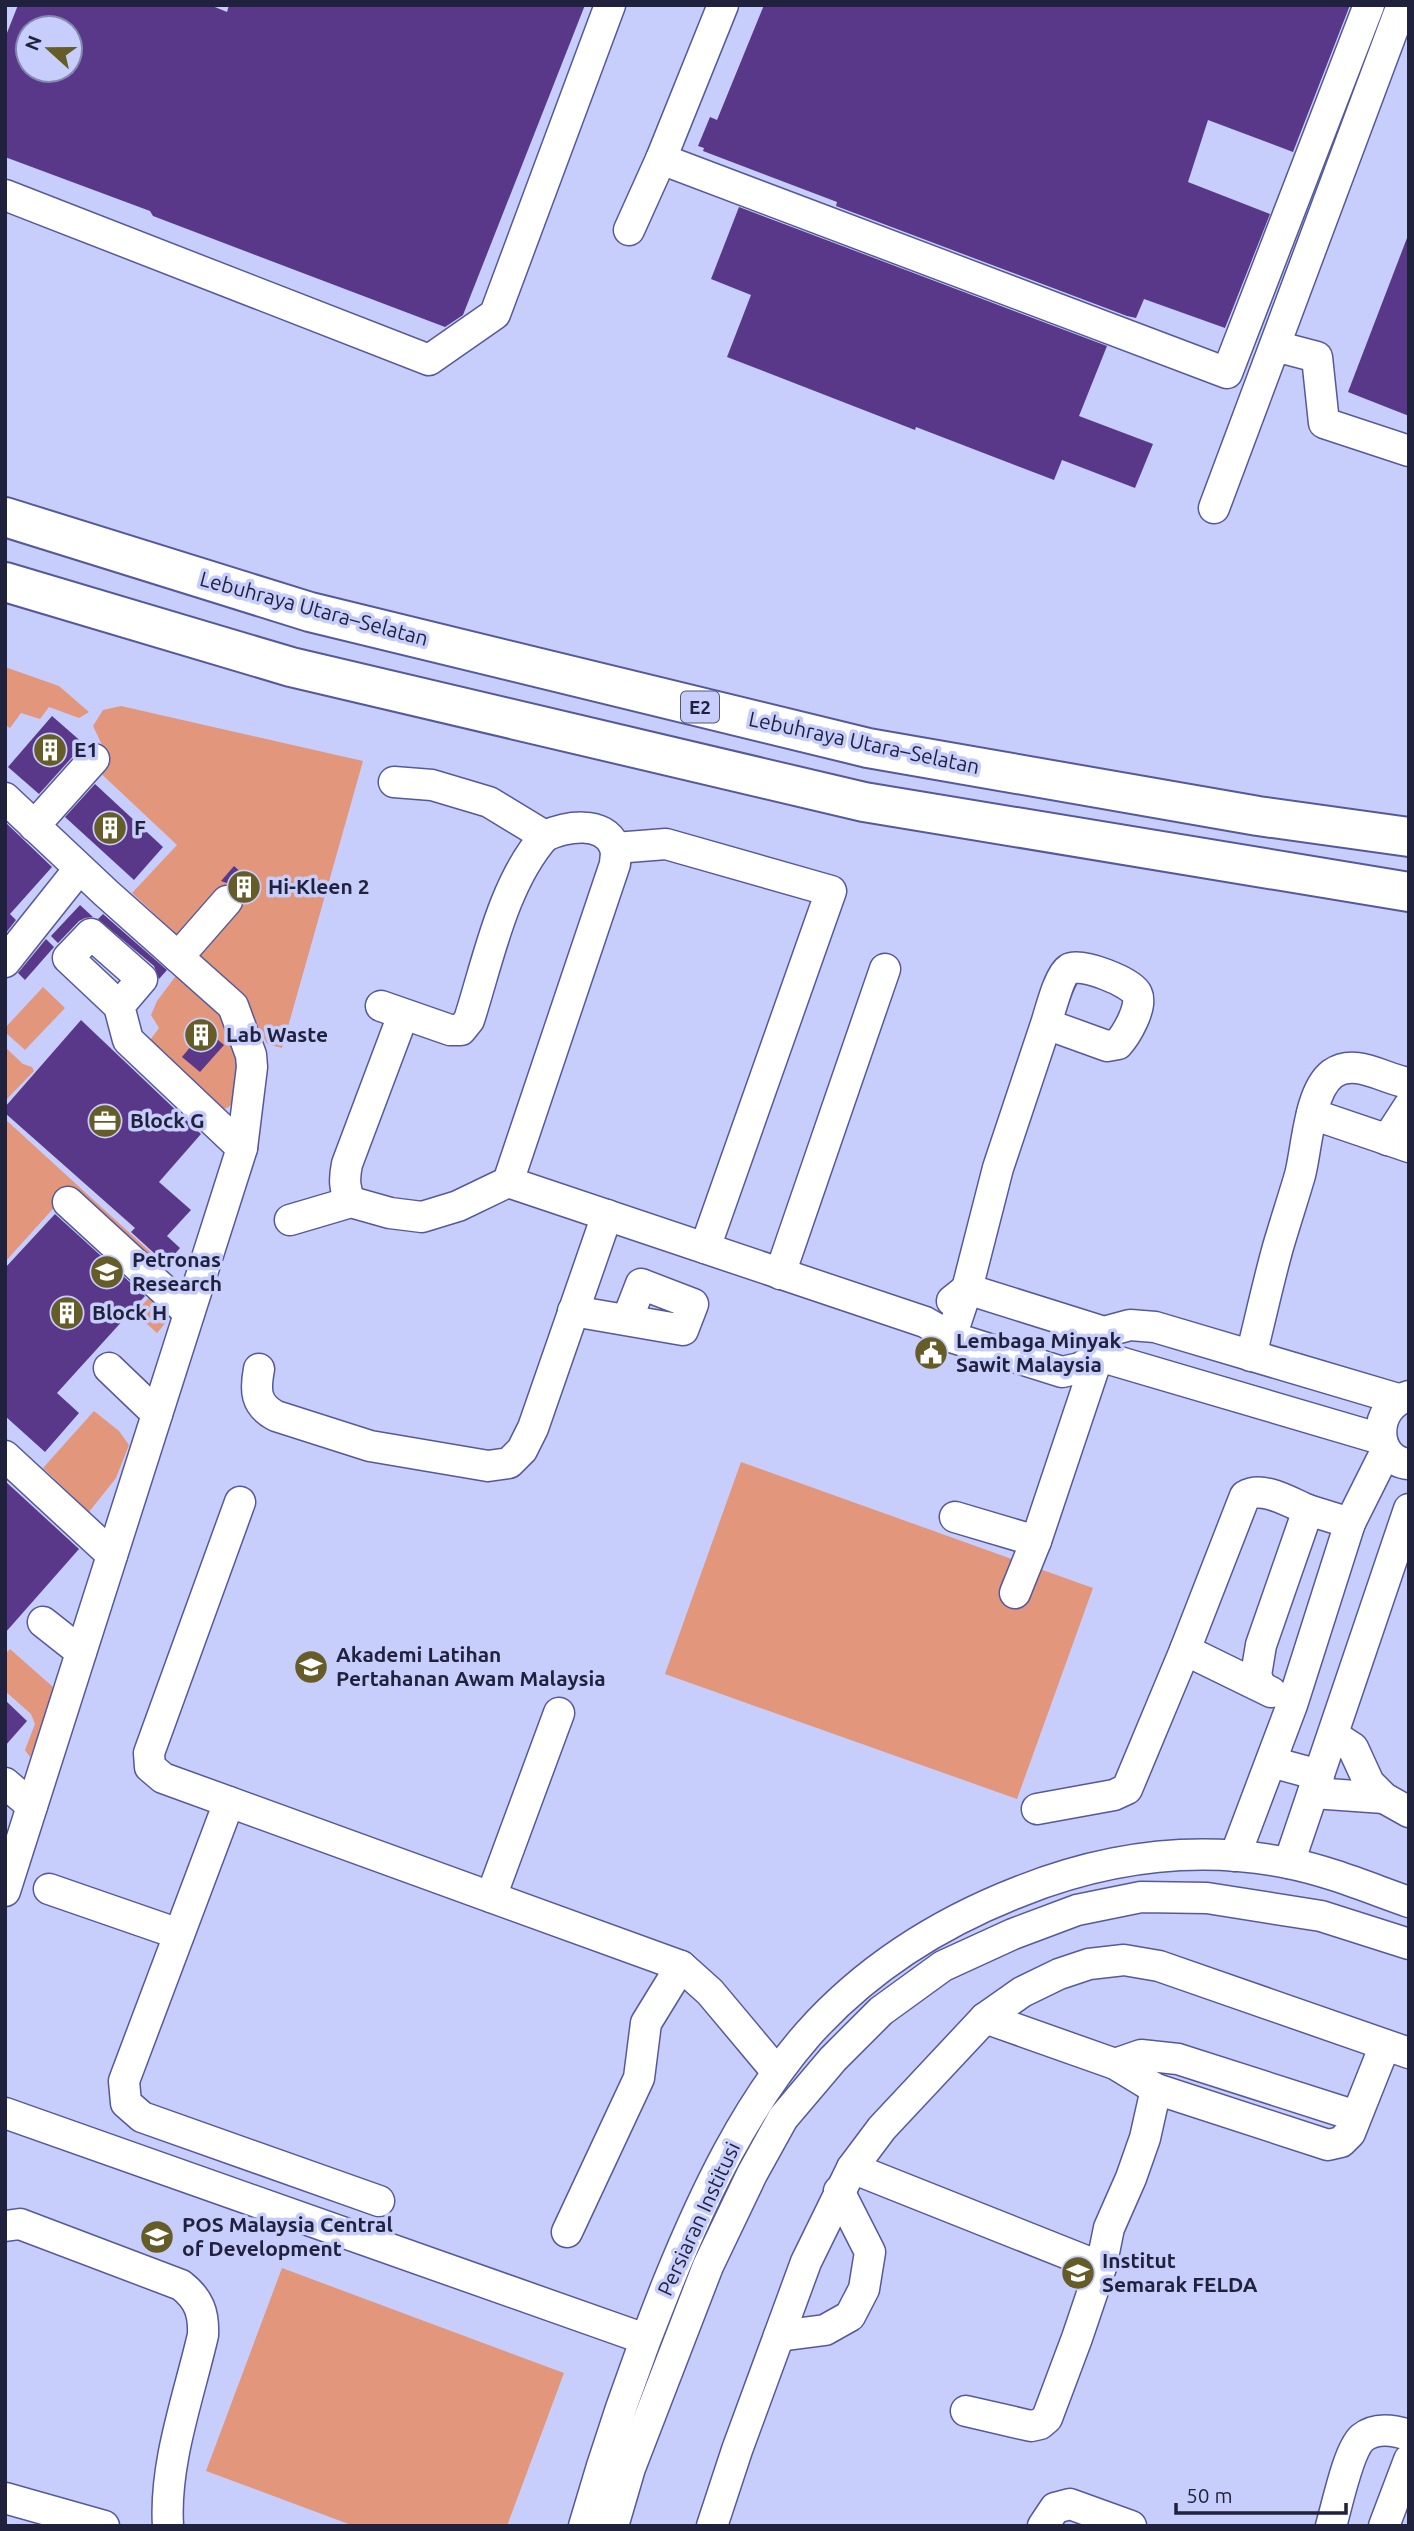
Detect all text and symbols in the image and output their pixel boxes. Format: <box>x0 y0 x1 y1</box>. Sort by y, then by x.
north arrow <box>14 14 84 84</box>
text: N <box>20 32 46 53</box>
street label: Lebuhraya Utara–Selatan <box>197 566 431 650</box>
road number: E2 <box>681 692 719 722</box>
street label: Lebuhraya Utara–Selatan <box>747 706 982 778</box>
building icon: E1 <box>31 731 69 769</box>
place label: E1 <box>74 737 98 761</box>
building icon: F <box>91 809 129 847</box>
place label: F <box>134 815 146 839</box>
building icon: Hi-Kleen 2 <box>225 868 263 906</box>
place label: Hi-Kleen 2 <box>268 874 370 898</box>
building icon: Lab Waste <box>182 1016 220 1054</box>
place label: Lab Waste <box>226 1022 328 1046</box>
office icon: Block G <box>86 1102 124 1140</box>
place label: Block G <box>130 1108 205 1132</box>
place label: Petronas Research <box>132 1247 222 1295</box>
school or university icon: Petronas Research <box>88 1253 126 1291</box>
building icon: Block H <box>48 1294 86 1332</box>
place label: Block H <box>92 1300 167 1324</box>
place label: Lembaga Minyak Sawit Malaysia <box>956 1328 1121 1376</box>
public building icon: Lembaga Minyak Sawit Malaysia <box>912 1334 950 1372</box>
place label: Akademi Latihan Pertahanan Awam Malaysia <box>336 1642 606 1690</box>
school or university icon: Akademi Latihan Pertahanan Awam Malaysia <box>292 1648 330 1686</box>
street label: Persiaran Institusi <box>652 2138 744 2299</box>
place label: POS Malaysia Central of Development <box>182 2212 393 2260</box>
school or university icon: POS Malaysia Central of Development <box>138 2218 176 2256</box>
place label: Institut Semarak FELDA <box>1102 2248 1258 2296</box>
school or university icon: Institut Semarak FELDA <box>1059 2254 1097 2292</box>
scale bar <box>1176 2472 1346 2516</box>
text: 50 m <box>1186 2483 1233 2507</box>

